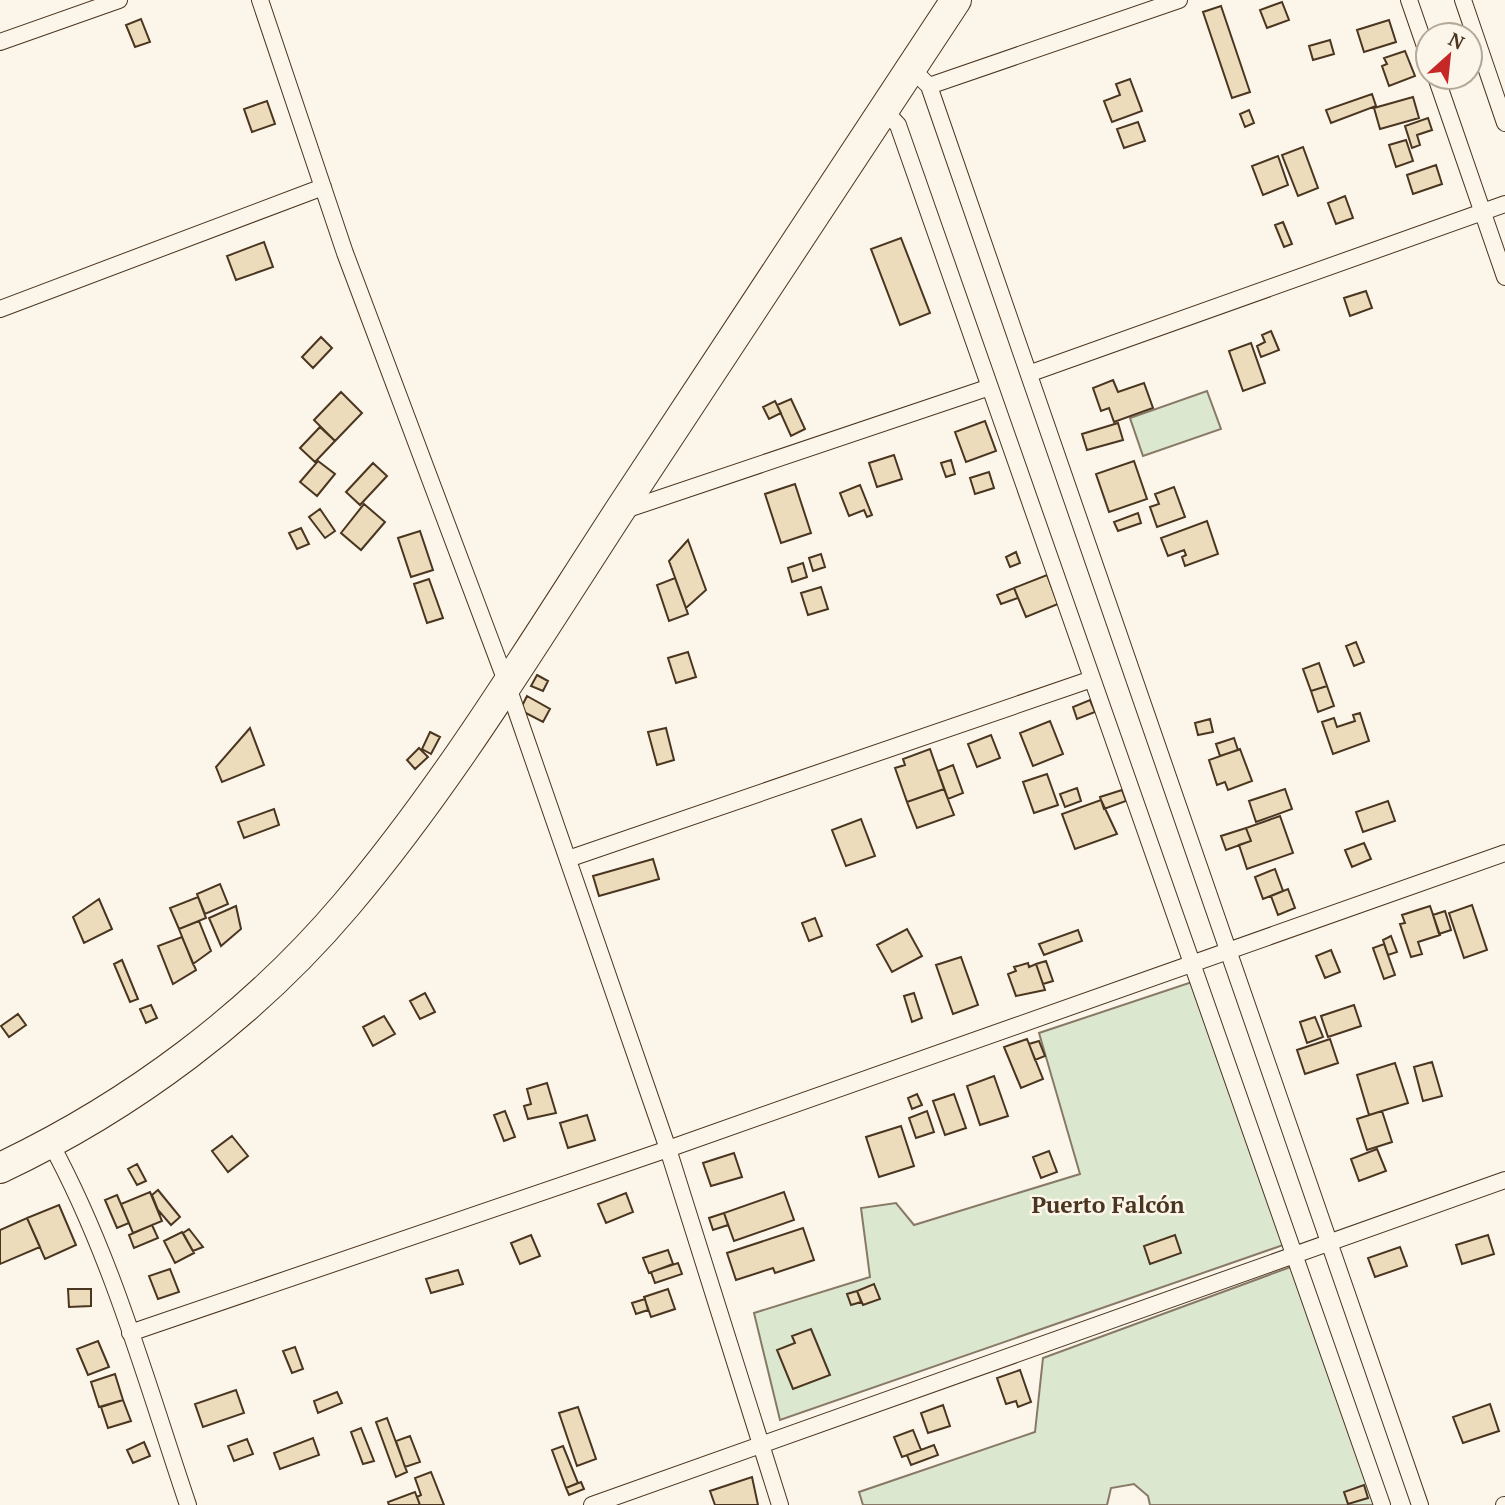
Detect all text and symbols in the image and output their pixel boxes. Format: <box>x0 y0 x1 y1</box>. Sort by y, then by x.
north arrow <box>1414 21 1484 91</box>
text: N <box>1445 26 1470 55</box>
district label: Puerto Falcón <box>1031 1189 1185 1220</box>

